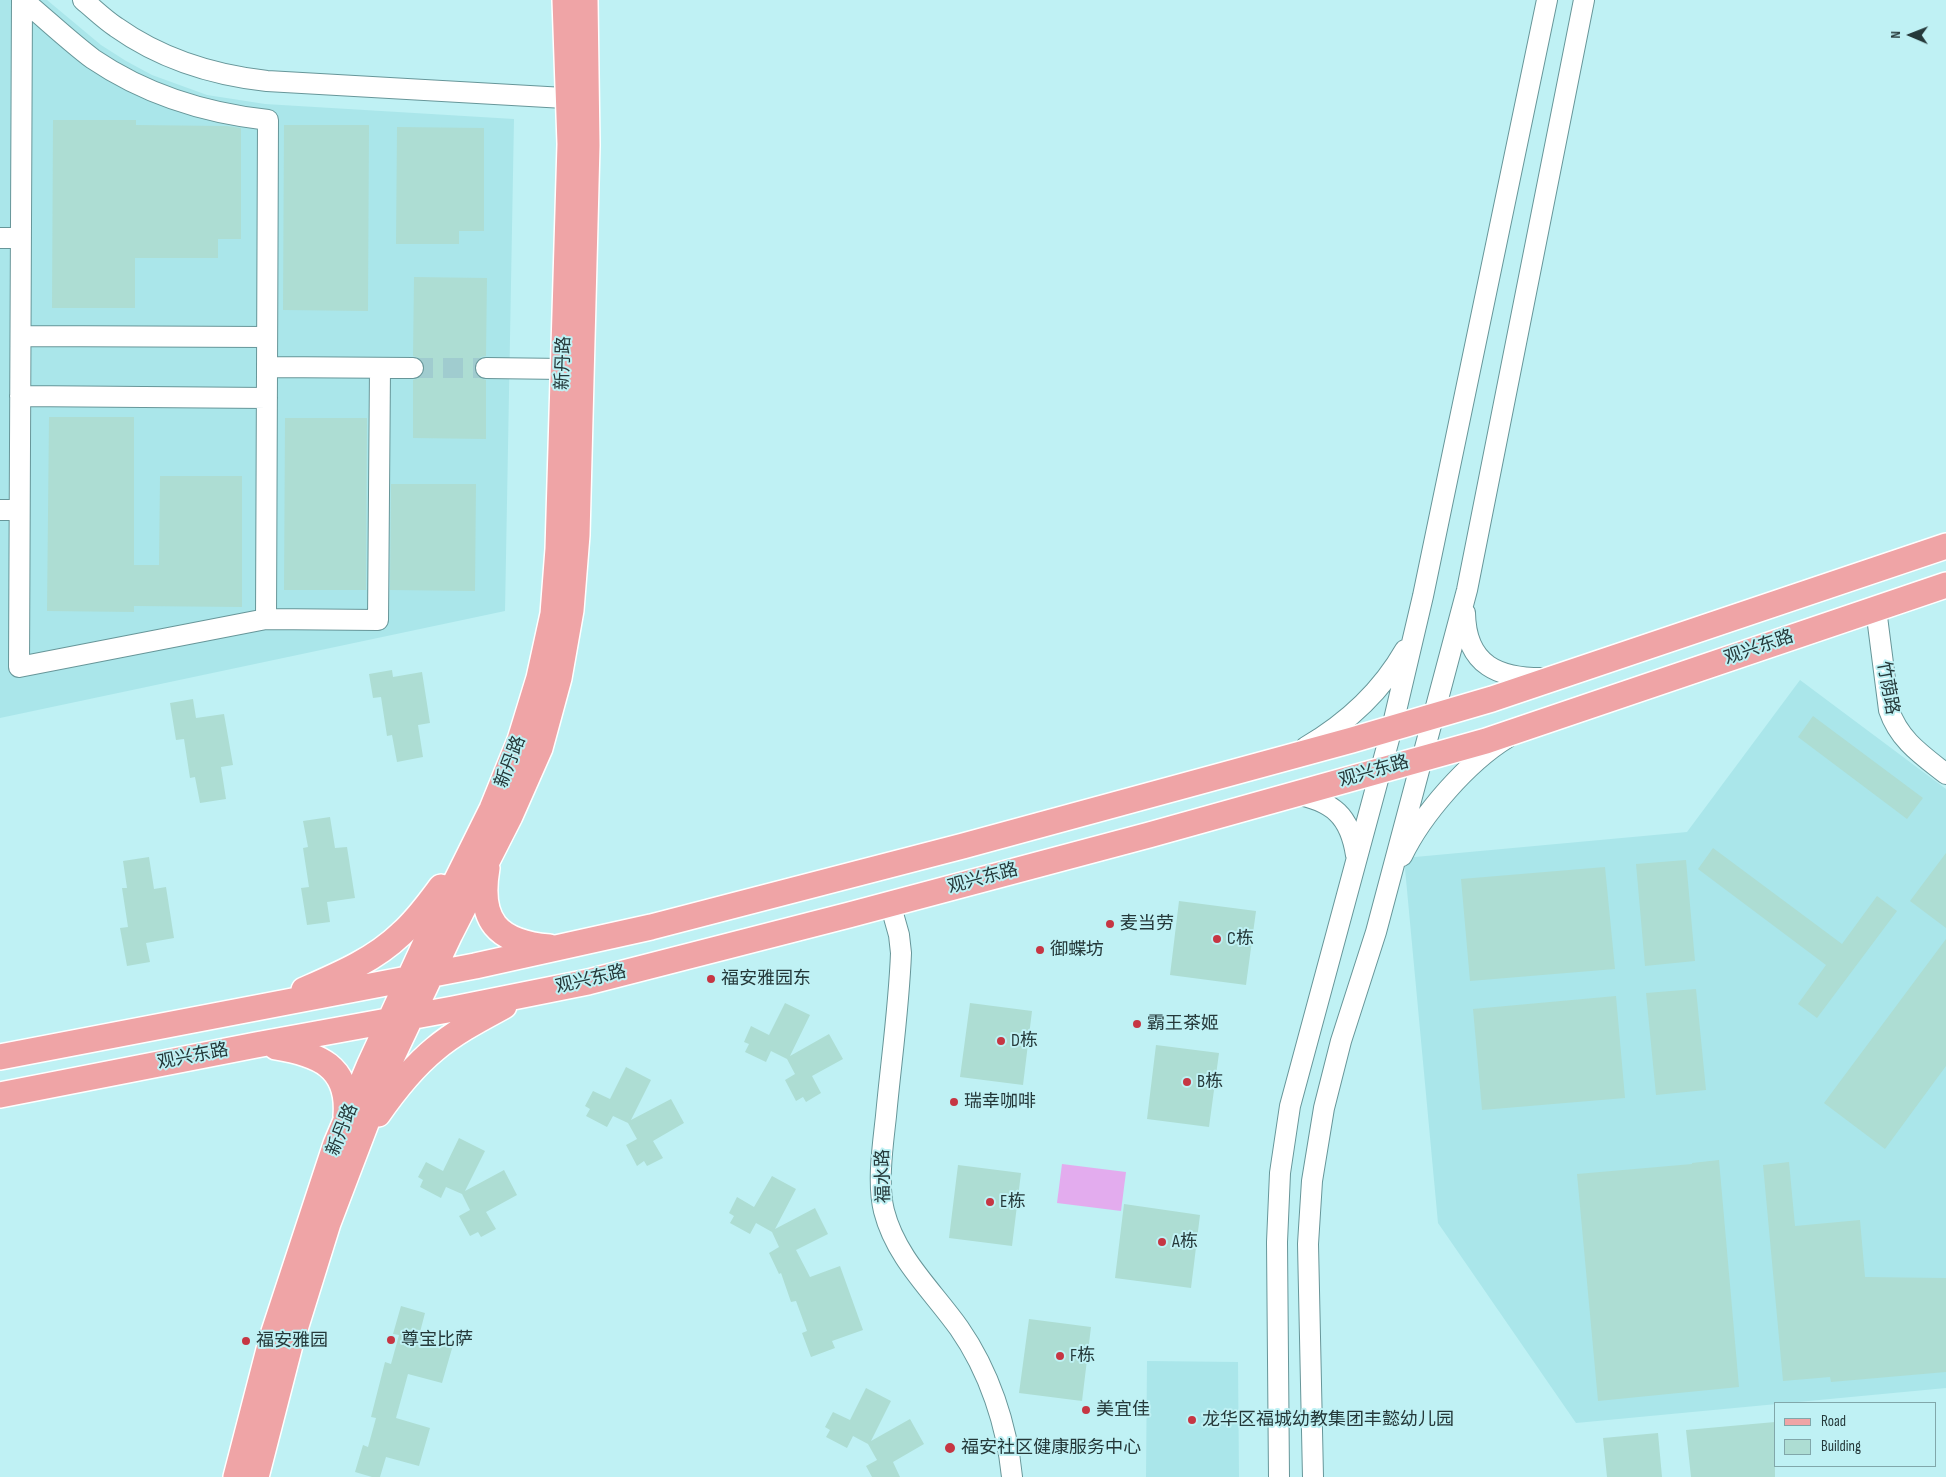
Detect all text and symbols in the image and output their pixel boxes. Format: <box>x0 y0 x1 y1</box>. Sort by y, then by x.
north arrow <box>1886 10 1936 60</box>
text: N <box>1887 31 1904 39</box>
street label: 新丹路 <box>552 336 576 390</box>
street label: 观兴东路 <box>1721 626 1797 670</box>
street label: 竹荫路 <box>1872 660 1902 716</box>
street label: 新丹路 <box>491 733 531 791</box>
street label: 观兴东路 <box>1336 752 1412 792</box>
street label: 观兴东路 <box>945 859 1021 899</box>
place label: 麦当劳 <box>1120 913 1174 935</box>
marker: 麦当劳 <box>1104 918 1116 930</box>
place label: C栋 <box>1227 928 1254 950</box>
marker: C栋 <box>1211 933 1223 945</box>
place label: 御蝶坊 <box>1050 939 1104 961</box>
marker: 御蝶坊 <box>1034 944 1046 956</box>
street label: 观兴东路 <box>553 961 629 999</box>
place label: 福安雅园东 <box>721 968 811 990</box>
marker: 福安雅园东 <box>705 973 717 985</box>
place label: 霸王茶姬 <box>1147 1013 1219 1035</box>
marker: 霸王茶姬 <box>1131 1018 1143 1030</box>
place label: D栋 <box>1011 1030 1038 1052</box>
marker: D栋 <box>995 1035 1007 1047</box>
street label: 观兴东路 <box>156 1040 230 1074</box>
place label: B栋 <box>1197 1071 1223 1093</box>
marker: B栋 <box>1181 1076 1193 1088</box>
place label: 瑞幸咖啡 <box>964 1091 1036 1113</box>
marker: 瑞幸咖啡 <box>948 1096 960 1108</box>
street label: 新丹路 <box>323 1101 363 1159</box>
street label: 福水路 <box>873 1149 895 1203</box>
place label: E栋 <box>1000 1191 1025 1213</box>
marker: E栋 <box>984 1196 996 1208</box>
place label: A栋 <box>1172 1231 1198 1253</box>
marker: A栋 <box>1156 1236 1168 1248</box>
place label: 尊宝比萨 <box>401 1329 473 1351</box>
place label: 福安雅园 <box>256 1330 328 1352</box>
marker: 尊宝比萨 <box>385 1334 397 1346</box>
marker: 福安雅园 <box>240 1335 252 1347</box>
place label: F栋 <box>1070 1345 1095 1367</box>
marker: F栋 <box>1054 1350 1066 1362</box>
place label: 美宜佳 <box>1096 1399 1150 1421</box>
legend <box>1774 1402 1936 1467</box>
marker: 美宜佳 <box>1080 1404 1092 1416</box>
place label: 龙华区福城幼教集团丰懿幼儿园 <box>1202 1409 1454 1431</box>
text: Road <box>1821 1412 1846 1431</box>
marker: 龙华区福城幼教集团丰懿幼儿园 <box>1186 1414 1198 1426</box>
place label: 福安社区健康服务中心 <box>961 1437 1141 1459</box>
text: Building <box>1821 1437 1861 1456</box>
marker: 福安社区健康服务中心 <box>943 1441 957 1455</box>

